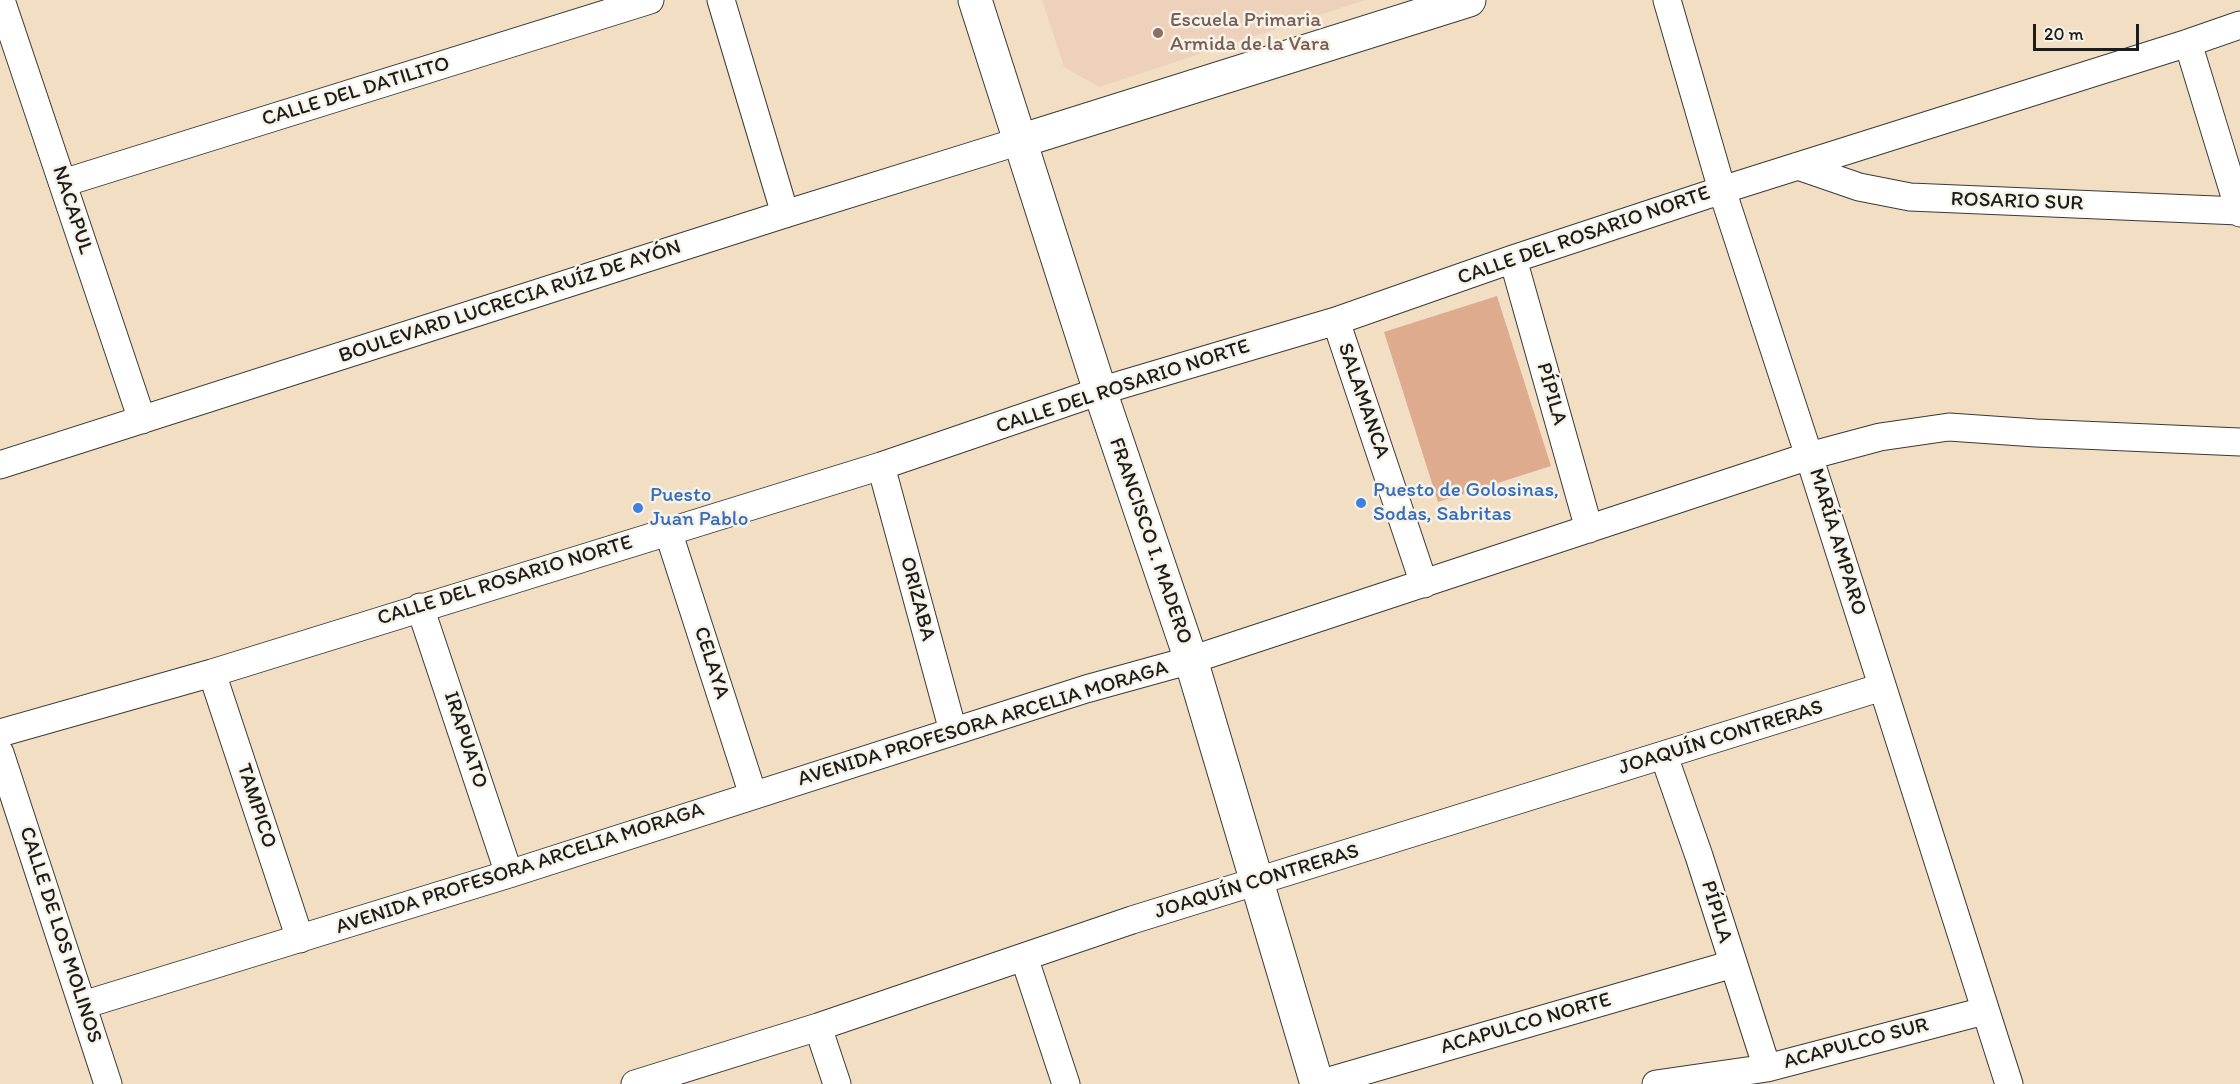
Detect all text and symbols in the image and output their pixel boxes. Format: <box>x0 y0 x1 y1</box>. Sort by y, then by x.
place label: Escuela Primaria Armida de la Vara <box>1170 8 1329 58</box>
scale bar <box>2036 12 2142 50</box>
text: 20 m <box>2044 23 2084 45</box>
marker: Escuela Primaria Armida de la Vara <box>1151 26 1165 40</box>
street label: CALLE DEL DATILITO <box>259 51 453 133</box>
street label: NACAPUL <box>46 163 98 257</box>
street label: CALLE DEL ROSARIO NORTE <box>1454 181 1714 291</box>
street label: ROSARIO SUR <box>1950 187 2084 217</box>
street label: BOULEVARD LUCRECIA RUÍZ DE AYÓN <box>336 235 684 369</box>
street label: CALLE DEL ROSARIO NORTE <box>993 334 1253 440</box>
street label: SALAMANCA <box>1332 340 1394 462</box>
street label: PÍPILA <box>1530 360 1572 428</box>
street label: FRANCISCO I. MADERO <box>1103 435 1197 647</box>
street label: MARÍA AMPARO <box>1803 465 1871 619</box>
place label: Puesto de Golosinas, Sodas, Sabritas <box>1373 478 1559 528</box>
place label: Puesto Juan Pablo <box>650 483 748 533</box>
marker: Puesto de Golosinas, Sodas, Sabritas <box>1354 496 1368 510</box>
marker: Puesto Juan Pablo <box>631 501 645 515</box>
street label: CALLE DEL ROSARIO NORTE <box>374 530 636 632</box>
street label: ORIZABA <box>894 554 940 644</box>
street label: CELAYA <box>688 624 734 702</box>
street label: AVENIDA PROFESORA ARCELIA MORAGA <box>795 656 1171 792</box>
street label: IRAPUATO <box>438 688 492 792</box>
street label: JOAQUÍN CONTRERAS <box>1616 695 1826 781</box>
street label: TAMPICO <box>231 761 281 851</box>
street label: AVENIDA PROFESORA ARCELIA MORAGA <box>333 797 707 941</box>
street label: CALLE DE LOS MOLINOS <box>13 824 107 1046</box>
street label: JOAQUÍN CONTRERAS <box>1152 839 1362 925</box>
street label: PÍPILA <box>1695 878 1737 946</box>
street label: ACAPULCO NORTE <box>1438 988 1614 1060</box>
street label: ACAPULCO SUR <box>1781 1013 1931 1075</box>

